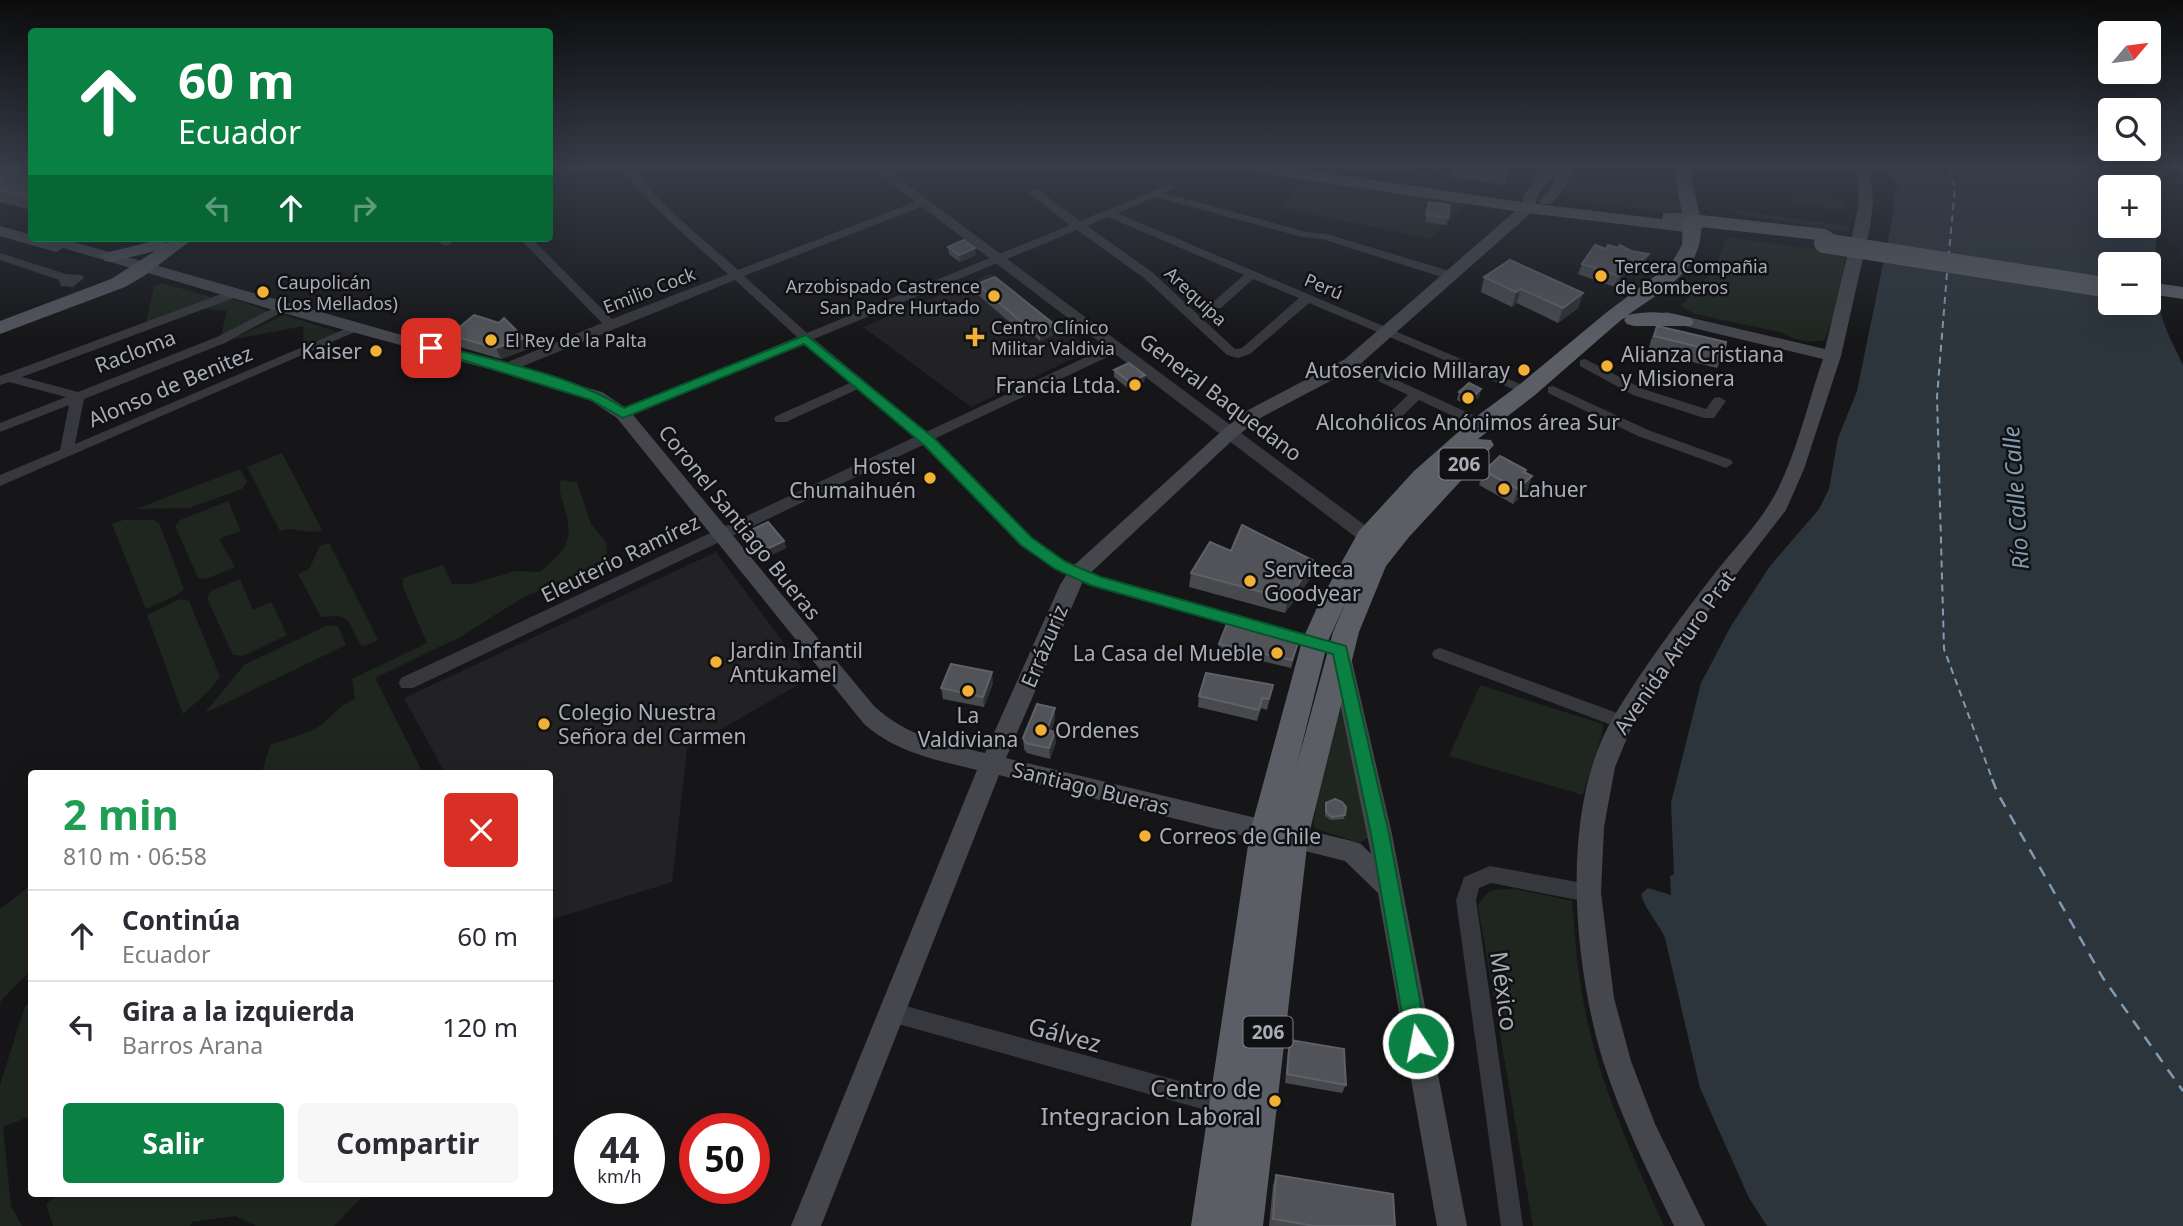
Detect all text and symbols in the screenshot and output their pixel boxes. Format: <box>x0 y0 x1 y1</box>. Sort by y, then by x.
north arrow <box>2098 21 2161 84</box>
map controls <box>2098 21 2161 315</box>
text: 60 m <box>178 47 295 113</box>
icon: ahead <box>63 56 154 147</box>
button: search <box>2098 98 2161 161</box>
text: Ecuador <box>178 110 301 153</box>
button: + <box>2098 175 2161 238</box>
icon: left <box>199 189 237 227</box>
icon: ahead <box>272 189 310 227</box>
icon: right <box>345 189 383 227</box>
button: − <box>2098 252 2161 315</box>
place label: Tercera Compañia de Bomberos <box>1615 254 1768 299</box>
street label: Emilio Cock <box>599 261 699 319</box>
street label: Arequipa <box>1160 261 1232 331</box>
street label: Perú <box>1301 267 1347 305</box>
marker: Tercera Compañia de Bomberos <box>1593 268 1609 284</box>
place label: Caupolicán (Los Mellados) <box>277 270 398 315</box>
place label: Arzobispado Castrence San Padre Hurtado <box>786 274 980 319</box>
marker: Caupolicán (Los Mellados) <box>255 284 271 300</box>
marker: Arzobispado Castrence San Padre Hurtado <box>986 288 1002 304</box>
place label: Centro Clínico Militar Valdivia <box>991 315 1115 360</box>
pin <box>401 318 461 378</box>
street label: Racloma <box>91 323 179 379</box>
marker: Centro Clínico Militar Valdivia <box>965 327 985 347</box>
street label: General Baquedano <box>1134 327 1308 467</box>
place label: El Rey de la Palta <box>505 328 647 352</box>
icon: arrive <box>412 329 450 367</box>
marker: El Rey de la Palta <box>483 332 499 348</box>
place label: Kaiser <box>301 337 362 365</box>
street label: Alonso de Benitez <box>84 339 257 433</box>
place label: Alianza Cristiana y Misionera <box>1621 340 1784 392</box>
marker: Kaiser <box>368 343 384 359</box>
place label: Autoservicio Millaray <box>1305 356 1510 384</box>
marker: Alianza Cristiana y Misionera <box>1599 358 1615 374</box>
marker: Autoservicio Millaray <box>1516 362 1532 378</box>
place label: Francia Ltda. <box>995 371 1121 399</box>
marker: Francia Ltda. <box>1127 377 1143 393</box>
marker: Alcohólicos Anónimos área Sur <box>1460 390 1476 406</box>
place label: Alcohólicos Anónimos área Sur <box>1316 408 1620 436</box>
street label: Coronel Santiago Bueras <box>653 419 827 625</box>
water label: Río Calle Calle <box>1994 425 2036 571</box>
road number: 206 <box>1440 449 1488 480</box>
place label: Hostel Chumaihuén <box>789 452 916 504</box>
marker: Hostel Chumaihuén <box>922 470 938 486</box>
place label: Lahuer <box>1518 475 1588 503</box>
marker: Lahuer <box>1496 481 1512 497</box>
street label: Eleuterio Ramírez <box>536 507 704 609</box>
place label: Serviteca Goodyear <box>1264 555 1361 607</box>
street label: Avenida Arturo Prat <box>1607 564 1741 739</box>
marker: Serviteca Goodyear <box>1242 573 1258 589</box>
street label: Errázuriz <box>1014 600 1074 692</box>
place label: Jardin Infantil Antukamel <box>728 636 863 688</box>
place label: La Casa del Mueble <box>1073 639 1263 667</box>
marker: La Casa del Mueble <box>1269 645 1285 661</box>
marker: Jardin Infantil Antukamel <box>708 654 724 670</box>
marker: La Valdiviana <box>960 683 976 699</box>
place label: Colegio Nuestra Señora del Carmen <box>558 698 746 750</box>
place label: La Valdiviana <box>918 701 1018 753</box>
marker: Colegio Nuestra Señora del Carmen <box>536 716 552 732</box>
place label: Ordenes <box>1055 716 1139 744</box>
marker: Ordenes <box>1033 722 1049 738</box>
street label: Santiago Bueras <box>1010 755 1172 821</box>
text: 2 min <box>63 785 179 842</box>
button: close <box>444 793 518 867</box>
place label: Correos de Chile <box>1159 822 1321 850</box>
marker: Correos de Chile <box>1137 828 1153 844</box>
text: 810 m · 06:58 <box>63 840 207 872</box>
text: Continúa <box>122 902 240 938</box>
icon: ahead <box>63 917 101 955</box>
text: 60 m <box>457 918 518 954</box>
text: Ecuador <box>122 938 211 970</box>
street label: México <box>1483 949 1527 1033</box>
text: Gira a la izquierda <box>122 993 355 1029</box>
position arrow <box>1381 1006 1455 1080</box>
icon: left <box>63 1008 101 1046</box>
street label: Gálvez <box>1025 1008 1105 1060</box>
text: 120 m <box>442 1009 518 1045</box>
road number: 206 <box>1244 1016 1292 1048</box>
text: Barros Arana <box>122 1029 263 1061</box>
place label: Centro de Integracion Laboral <box>1040 1071 1261 1132</box>
marker: Centro de Integracion Laboral <box>1267 1093 1283 1109</box>
button: Salir <box>63 1103 284 1183</box>
button: Compartir <box>298 1103 518 1183</box>
speed limit sign: 50 <box>679 1113 770 1204</box>
text: 44 <box>599 1126 640 1173</box>
text: km/h <box>597 1164 642 1188</box>

